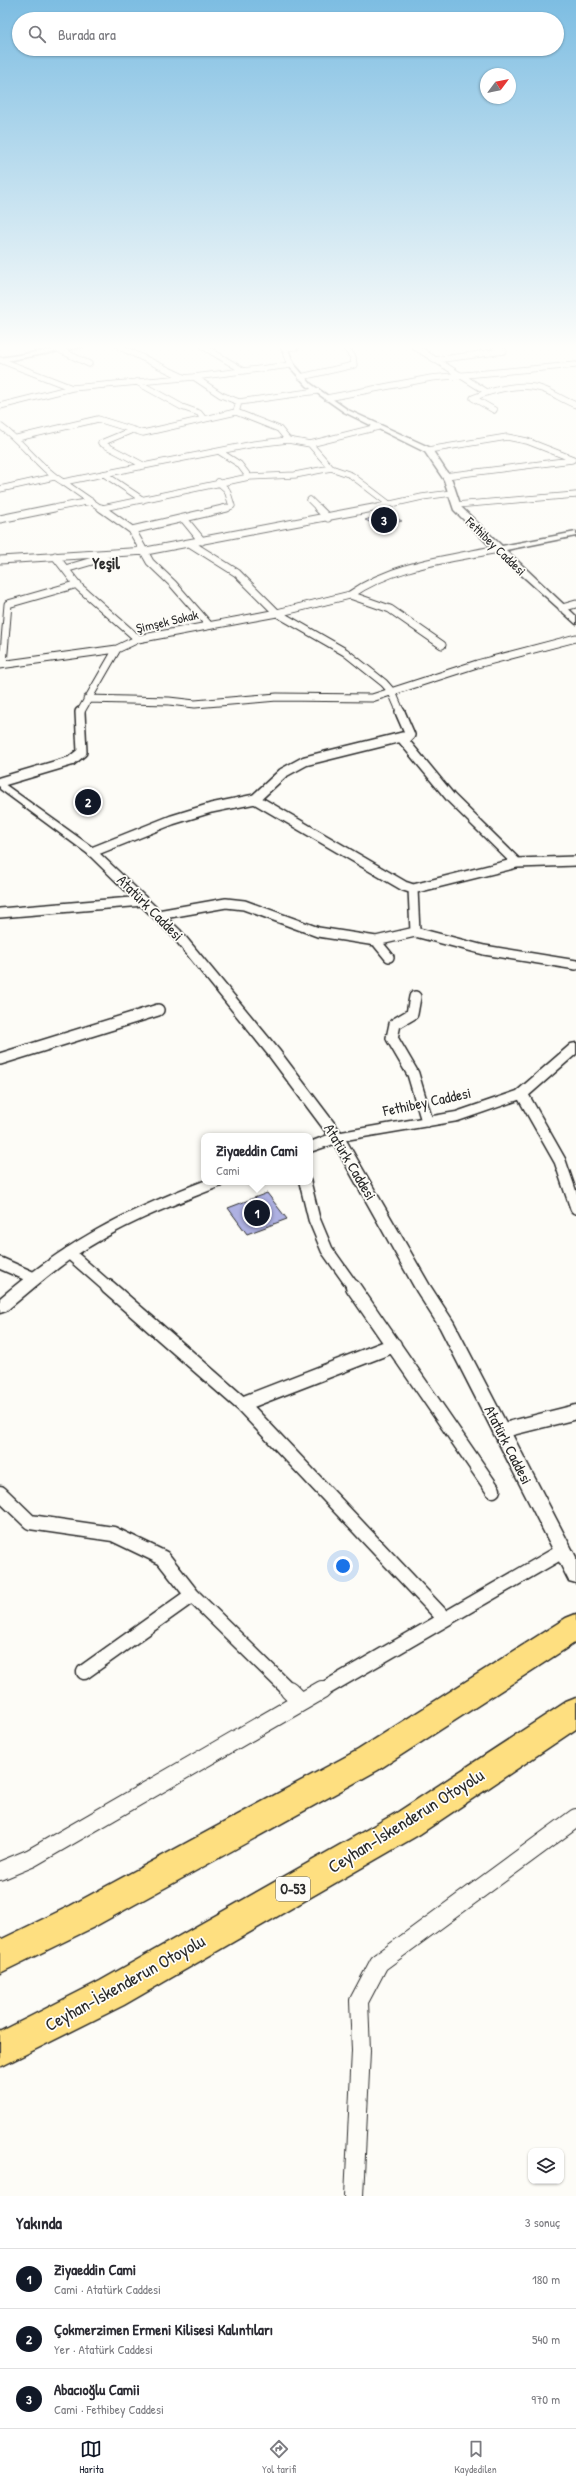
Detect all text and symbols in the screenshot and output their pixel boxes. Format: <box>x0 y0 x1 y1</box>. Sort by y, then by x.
search box <box>12 12 564 56</box>
icon: search <box>26 23 48 45</box>
text: Burada ara <box>58 24 116 45</box>
north arrow <box>480 68 516 104</box>
pin: 3 <box>371 505 397 535</box>
street label: Fethibey Caddesi <box>461 512 530 579</box>
district label: Yeşil <box>92 552 120 574</box>
street label: Şimşek Sokak <box>134 605 200 637</box>
pin: 2 <box>75 787 101 817</box>
street label: Atatürk Caddesi <box>113 870 188 945</box>
street label: Fethibey Caddesi <box>380 1082 473 1121</box>
street label: Atatürk Caddesi <box>319 1120 382 1204</box>
popup <box>201 1133 313 1185</box>
text: Ziyaeddin Cami <box>216 1140 298 1161</box>
text: Cami <box>216 1161 240 1179</box>
pin: 1 <box>244 1198 270 1228</box>
street label: Atatürk Caddesi <box>480 1402 537 1488</box>
your location <box>333 1556 353 1576</box>
street label: Ceyhan-İskenderun Otoyolu <box>323 1762 488 1879</box>
road number: O-53 <box>276 1877 310 1901</box>
street label: Ceyhan-İskenderun Otoyolu <box>40 1928 209 2037</box>
map controls <box>528 2148 564 2184</box>
button: layers <box>528 2148 564 2184</box>
text: Yakında <box>16 2211 62 2234</box>
text: 3 sonuç <box>525 2213 560 2231</box>
text: Ziyaeddin Cami <box>54 2259 136 2280</box>
text: 1 <box>27 2270 31 2288</box>
text: 180 m <box>532 2270 560 2288</box>
text: Cami · Atatürk Caddesi <box>54 2280 161 2298</box>
text: Çokmerzimen Ermeni Kilisesi Kalıntıları <box>54 2319 273 2340</box>
text: 2 <box>26 2330 32 2348</box>
text: 540 m <box>532 2330 560 2348</box>
text: Yer · Atatürk Caddesi <box>54 2340 153 2358</box>
text: Abacıoğlu Camii <box>54 2379 140 2400</box>
text: 3 <box>26 2390 32 2408</box>
text: 970 m <box>531 2390 560 2408</box>
text: Cami · Fethibey Caddesi <box>54 2400 164 2418</box>
tab: Harita <box>79 2438 103 2476</box>
tab: Yol tarifi <box>262 2438 296 2476</box>
tab: Kaydedilen <box>454 2438 497 2476</box>

